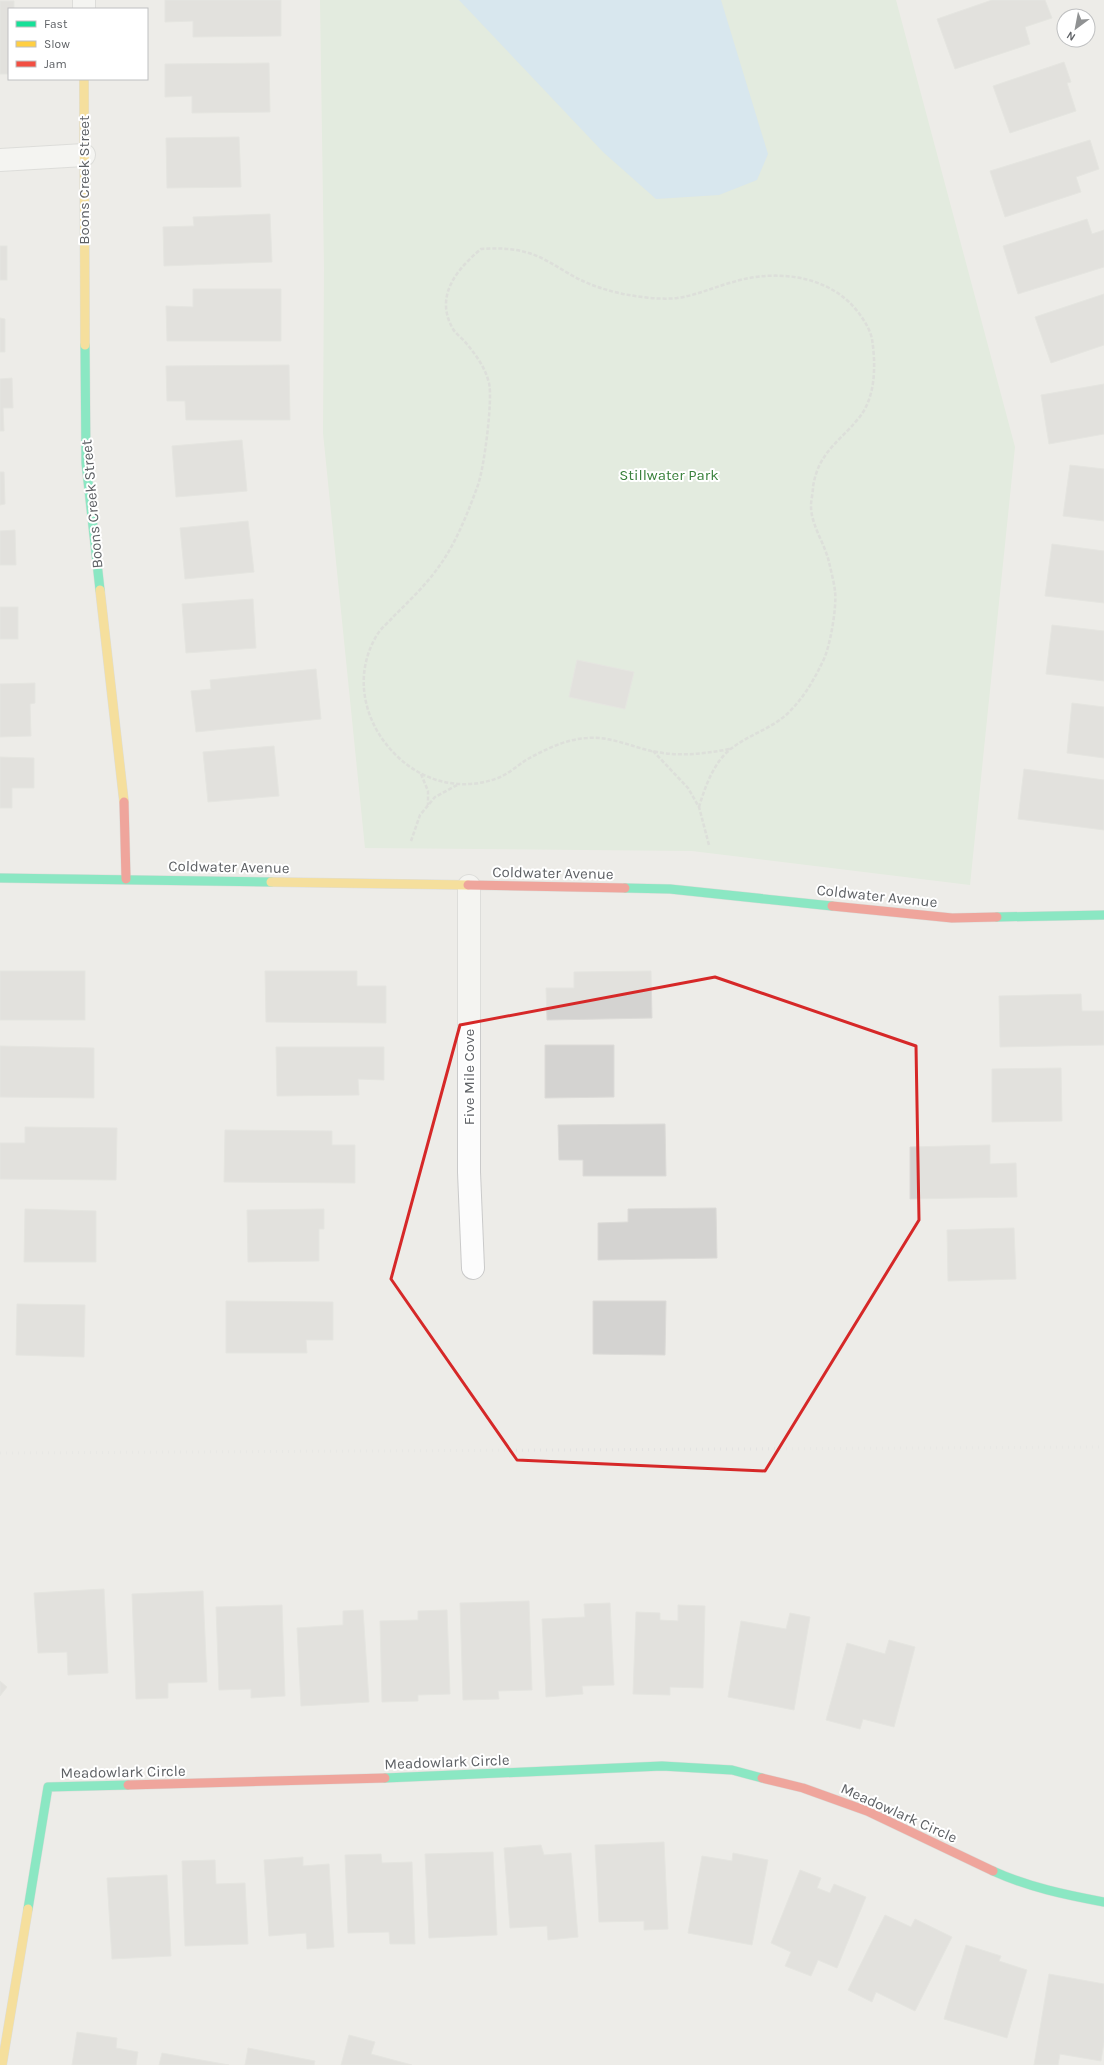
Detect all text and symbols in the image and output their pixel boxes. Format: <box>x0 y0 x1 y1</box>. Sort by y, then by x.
legend <box>8 8 148 80</box>
north arrow <box>1056 8 1096 48</box>
text: Fast <box>44 17 68 31</box>
text: N <box>1064 28 1078 44</box>
text: Slow <box>44 37 70 51</box>
text: Jam <box>44 57 67 71</box>
street label: Boons Creek Street <box>75 115 93 245</box>
street label: Boons Creek Street <box>77 438 107 569</box>
park label: Stillwater Park <box>619 466 719 484</box>
street label: Coldwater Avenue <box>168 857 290 877</box>
street label: Coldwater Avenue <box>492 863 614 883</box>
street label: Coldwater Avenue <box>816 881 938 911</box>
street label: Five Mile Cove <box>460 1029 478 1125</box>
street label: Meadowlark Circle <box>384 1751 510 1773</box>
street label: Meadowlark Circle <box>60 1762 186 1782</box>
street label: Meadowlark Circle <box>838 1779 960 1847</box>

